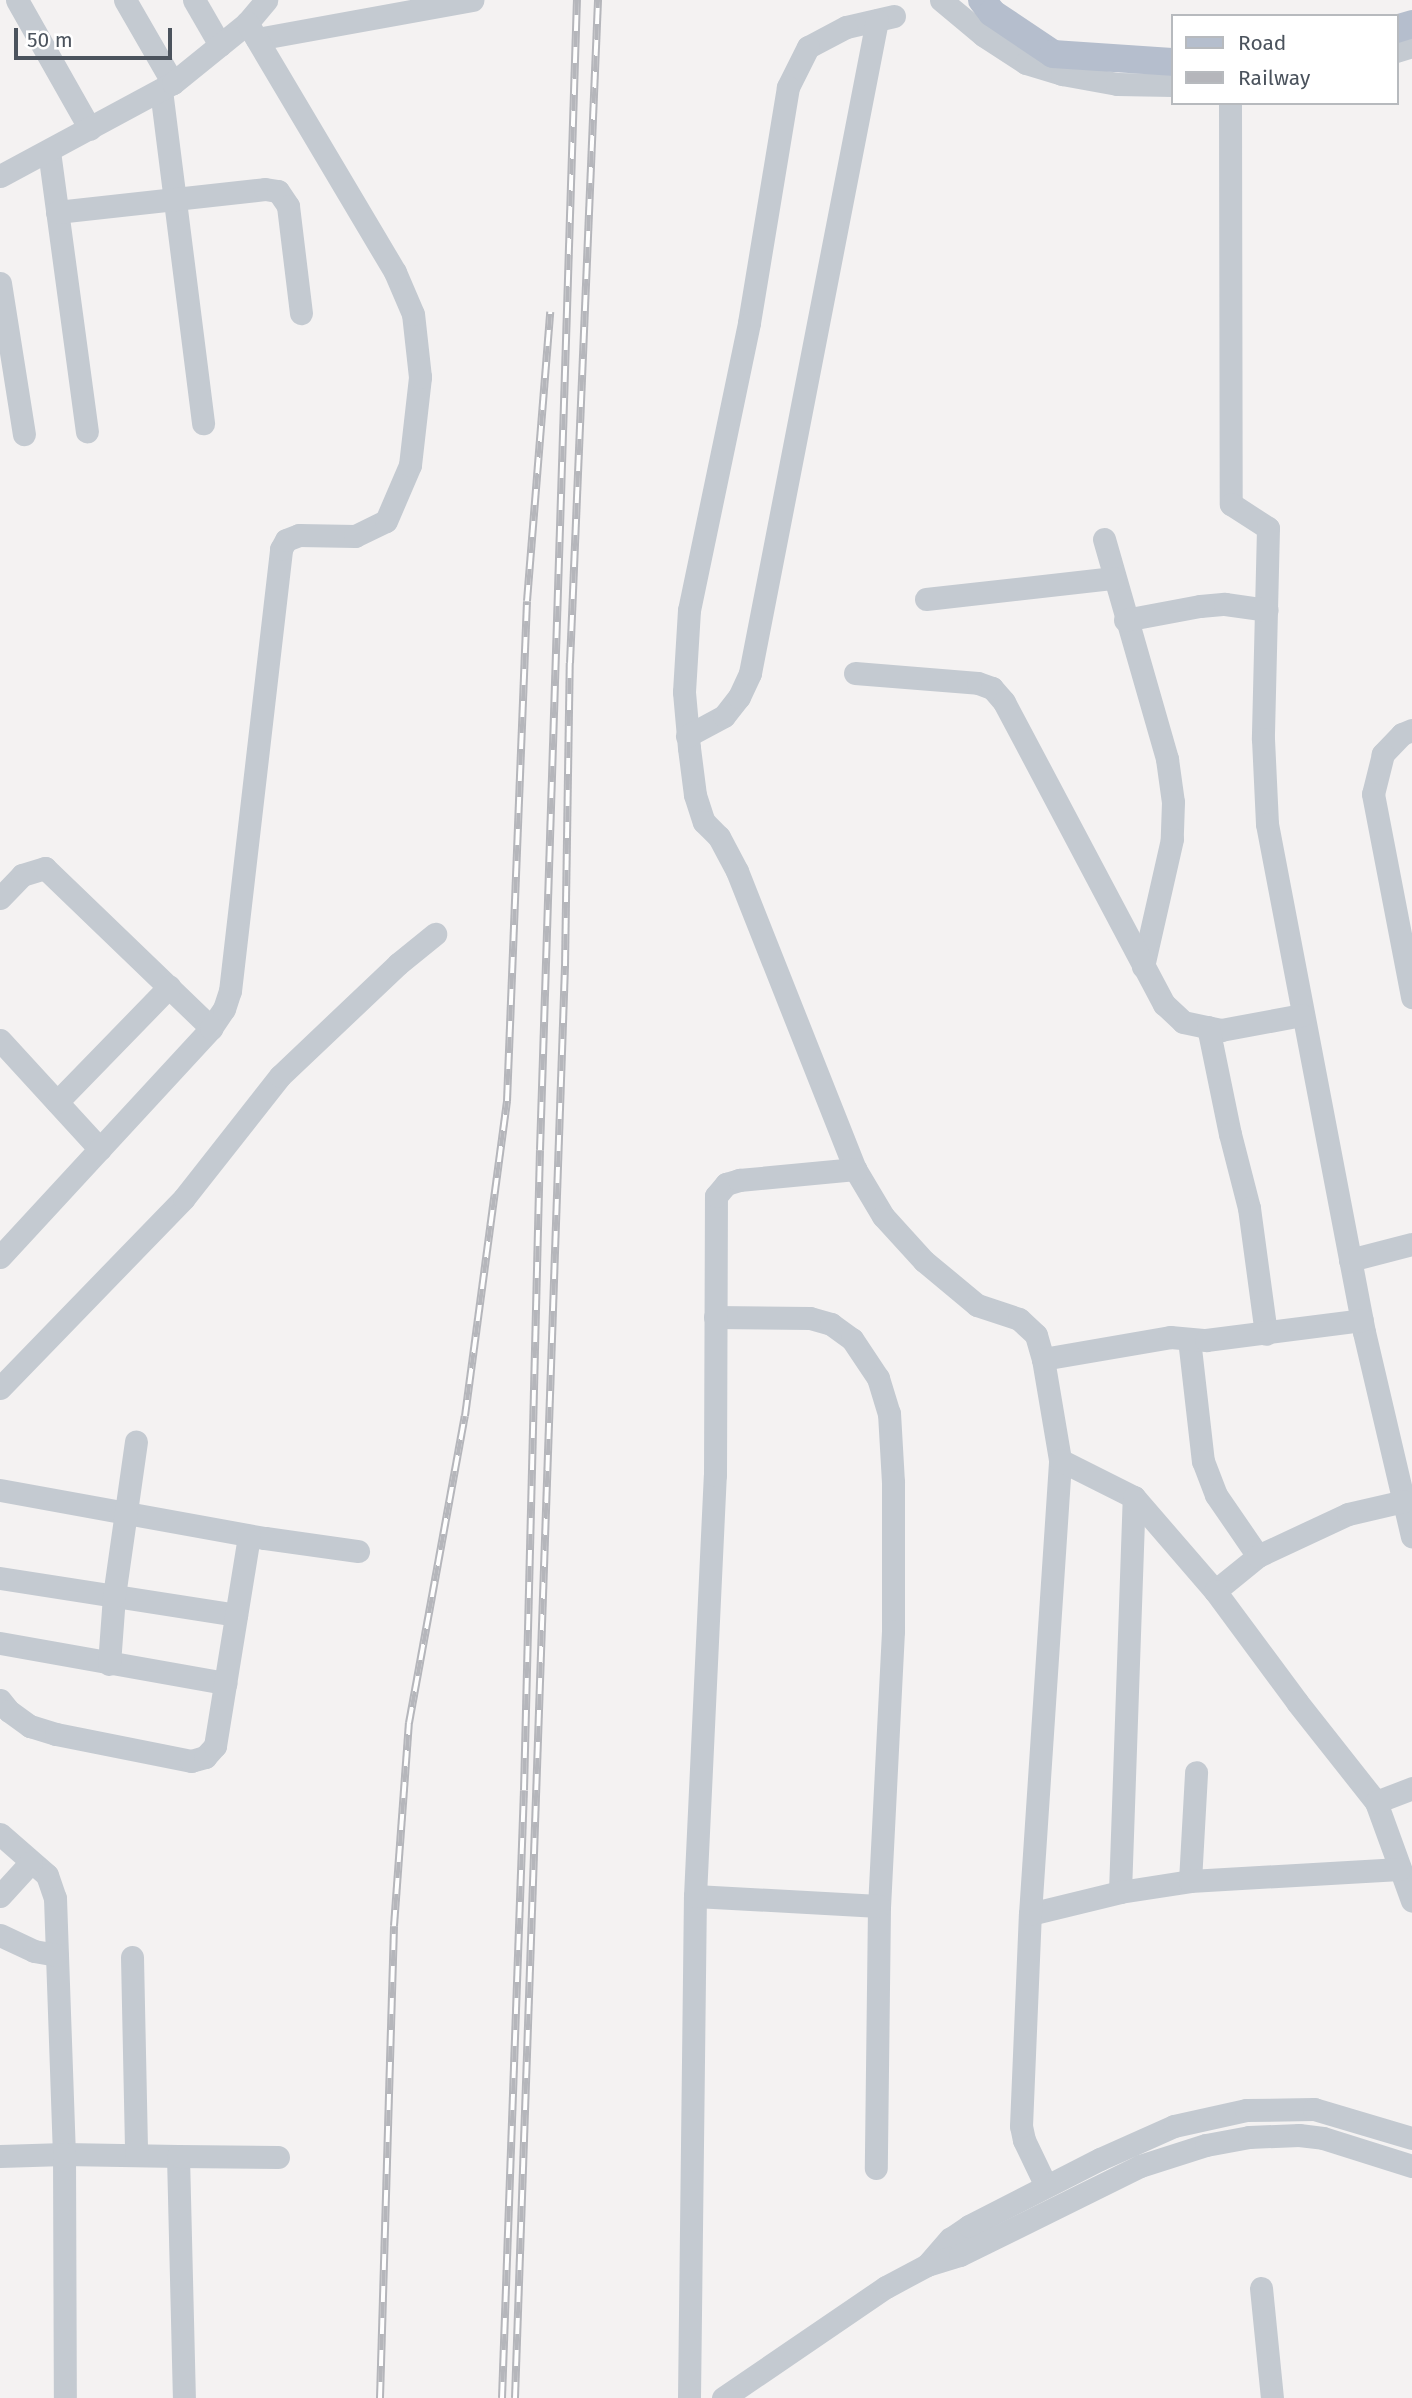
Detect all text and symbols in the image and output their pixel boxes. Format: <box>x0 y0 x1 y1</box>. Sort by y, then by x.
scale bar <box>18 14 175 58</box>
legend <box>1170 14 1398 105</box>
text: 50 m <box>27 27 73 53</box>
text: Road <box>1238 30 1286 56</box>
text: Railway <box>1238 65 1310 91</box>

